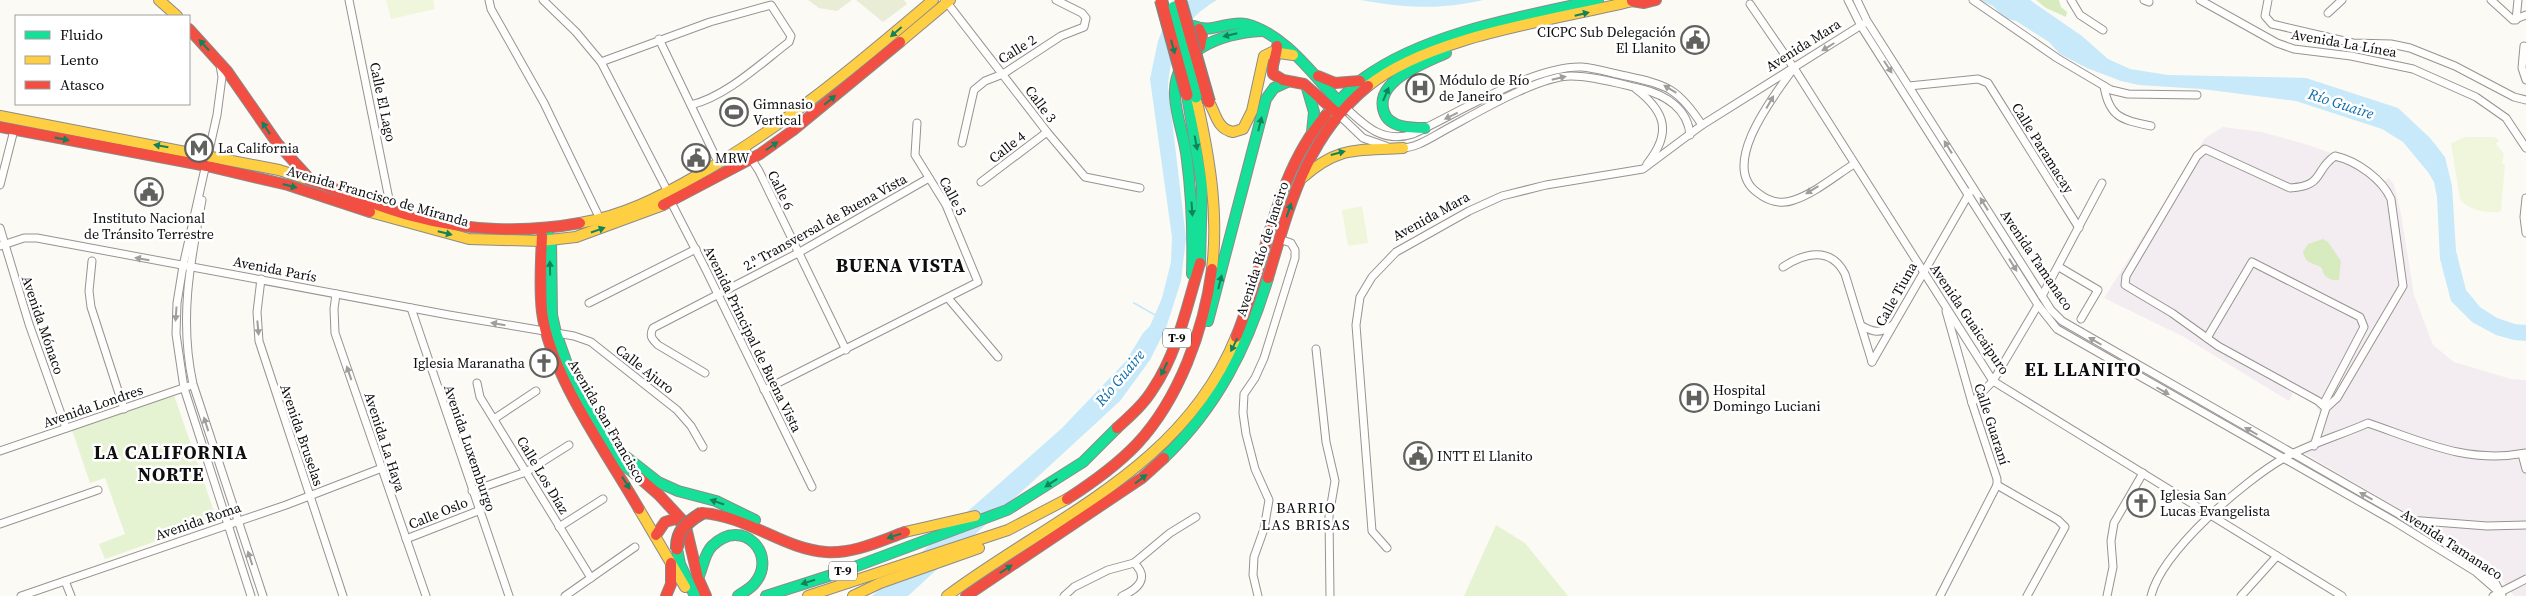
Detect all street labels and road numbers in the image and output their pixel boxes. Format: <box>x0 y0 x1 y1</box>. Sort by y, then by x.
street label: Avenida Mara <box>1761 13 1845 76</box>
street label: Avenida La Línea <box>2290 24 2399 62</box>
street label: Calle 2 <box>994 29 1040 69</box>
street label: Calle El Lago <box>365 60 401 144</box>
street label: Calle 3 <box>1020 81 1062 127</box>
street label: Calle Paramacay <box>2007 99 2079 198</box>
street label: Calle 4 <box>984 126 1030 168</box>
street label: Avenida Francisco de Miranda <box>285 160 472 232</box>
street label: Calle 6 <box>763 167 799 213</box>
street label: 2.ª Transversal de Buena Vista <box>740 168 911 275</box>
street label: Calle 5 <box>934 173 972 219</box>
street label: Avenida Río de Janeiro <box>1231 179 1293 319</box>
street label: Avenida Mara <box>1389 186 1474 245</box>
street label: Avenida Tamanaco <box>1996 206 2078 315</box>
street label: Avenida Principal de Buena Vista <box>699 243 807 436</box>
street label: Avenida París <box>232 251 318 287</box>
street label: Calle Tiuna <box>1870 257 1922 330</box>
street label: Avenida Guaicaipuro <box>1925 260 2015 379</box>
street label: Avenida Mónaco <box>17 273 69 377</box>
road number: T-9 <box>1163 328 1191 348</box>
street label: Calle Ajuro <box>612 340 679 398</box>
street label: Avenida San Francisco <box>563 355 651 487</box>
street label: Avenida Londres <box>40 380 146 432</box>
street label: Avenida Bruselas <box>275 381 329 489</box>
street label: Calle Guaraní <box>1969 381 2015 467</box>
street label: Avenida Luxemburgo <box>439 382 501 514</box>
street label: Avenida La Haya <box>359 390 411 495</box>
street label: Calle Los Díaz <box>512 432 574 518</box>
street label: Calle Oslo <box>405 492 471 534</box>
street label: Avenida Roma <box>152 497 244 545</box>
street label: Avenida Tamanaco <box>2397 504 2507 585</box>
road number: T-9 <box>829 562 857 580</box>

